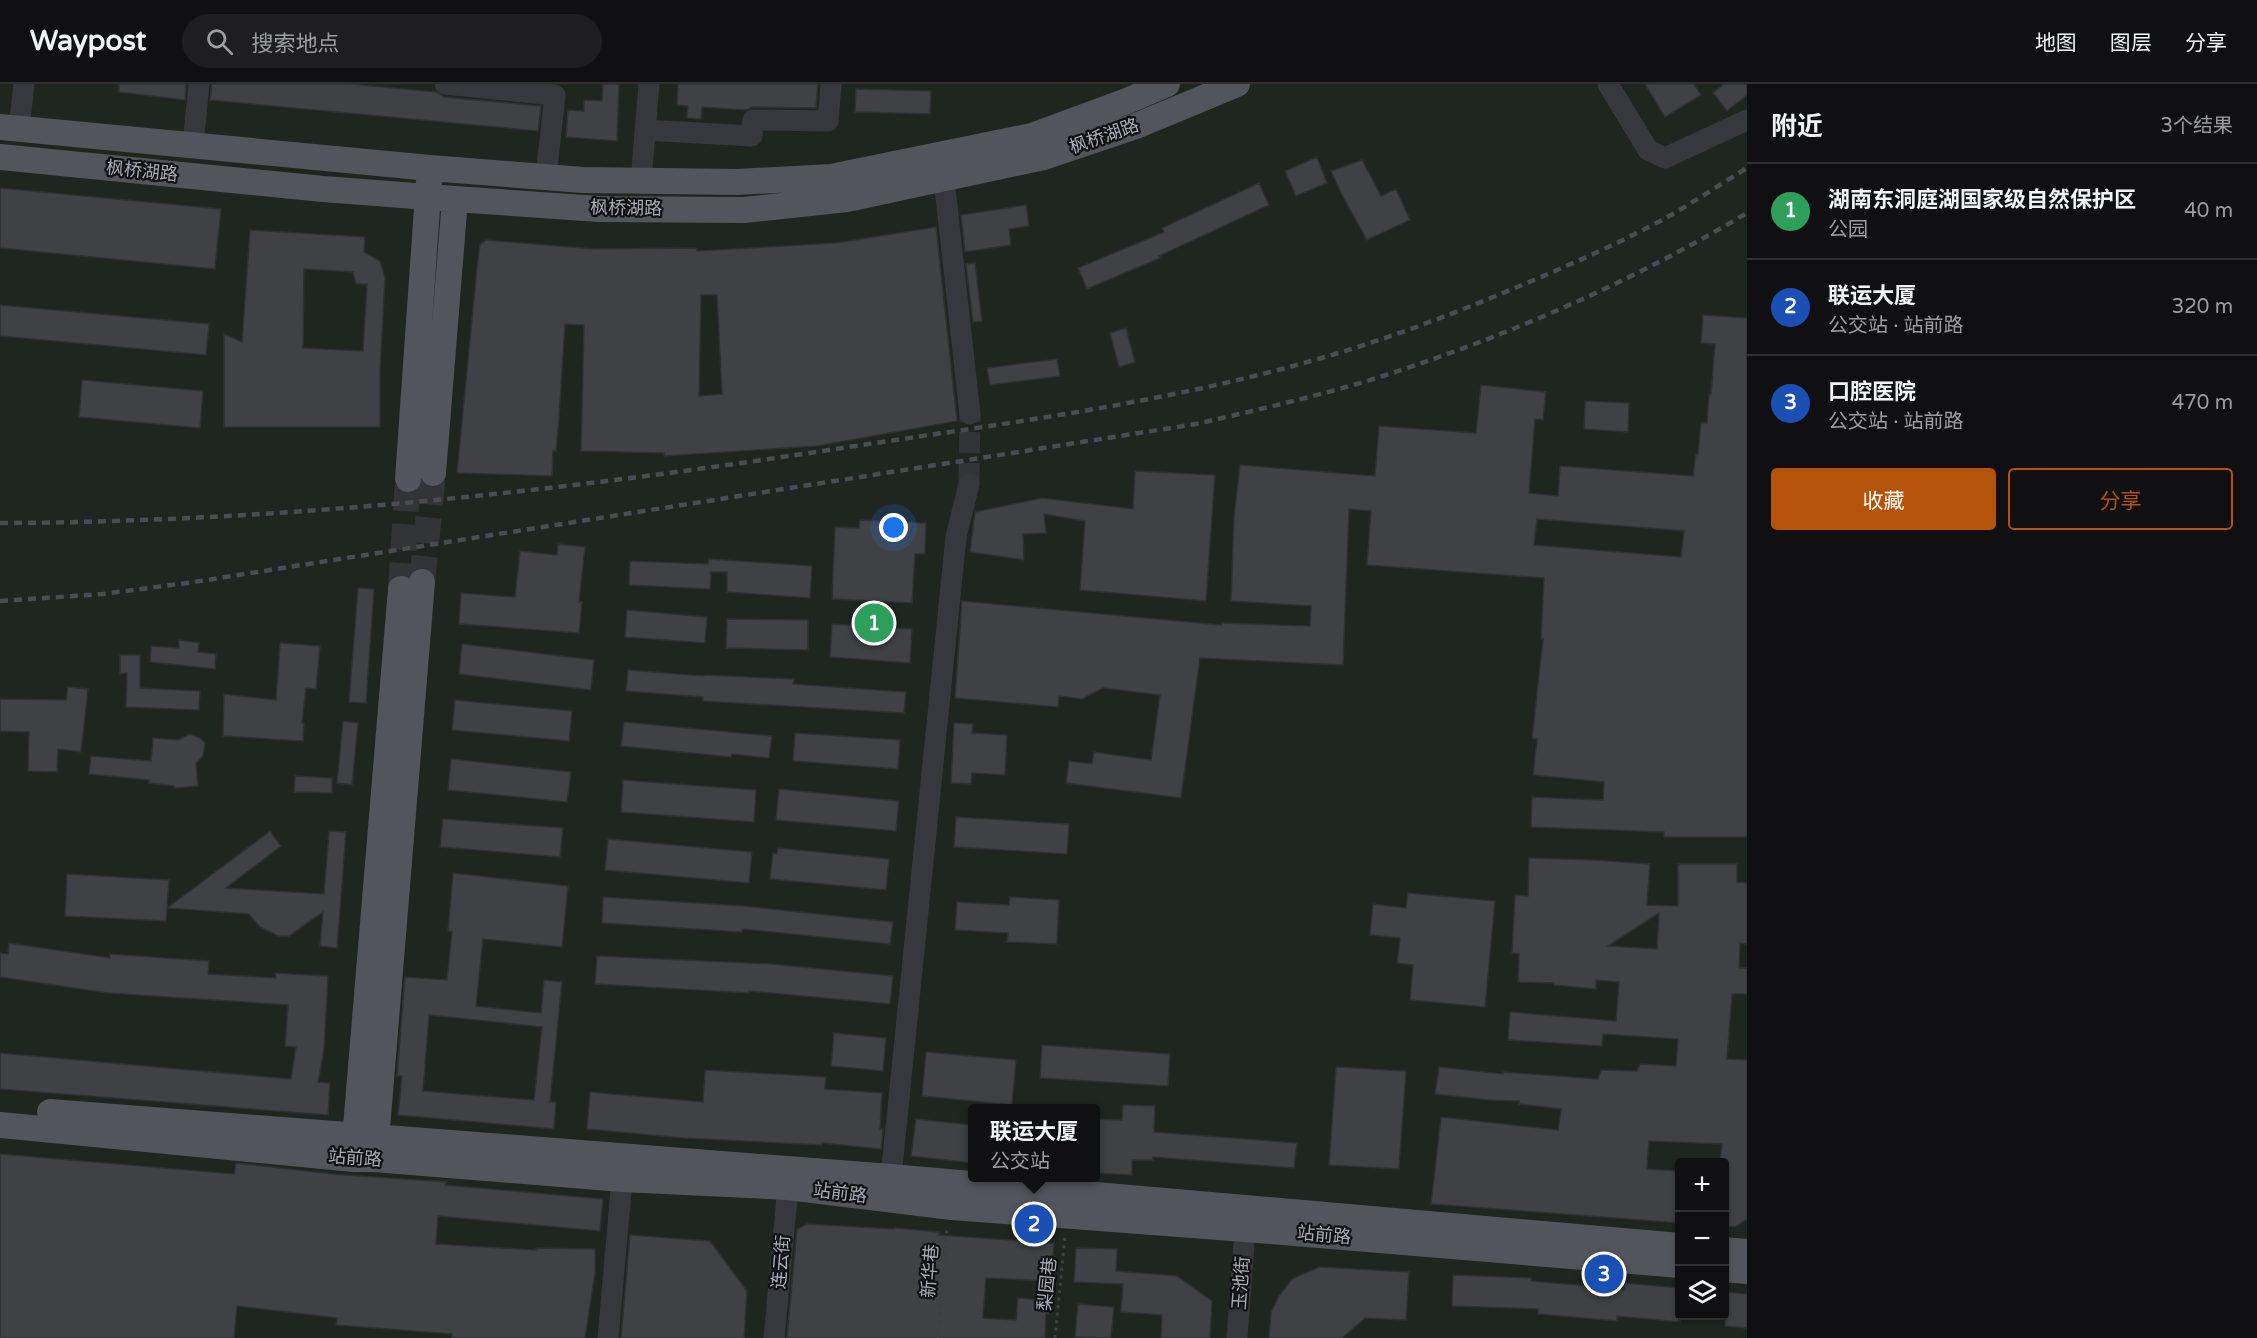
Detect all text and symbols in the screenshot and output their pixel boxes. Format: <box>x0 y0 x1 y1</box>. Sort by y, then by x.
search box <box>182 14 602 68</box>
text: Waypost <box>30 24 146 58</box>
icon: search <box>203 25 236 58</box>
text: 搜索地点 <box>251 31 339 57</box>
text: 地图 <box>2035 31 2077 56</box>
text: 图层 <box>2110 31 2152 56</box>
text: 分享 <box>2185 31 2227 56</box>
text: 附近 <box>1771 111 1823 142</box>
street label: 枫桥湖路 <box>1066 114 1142 158</box>
text: 3个结果 <box>2160 114 2233 138</box>
street label: 枫桥湖路 <box>105 156 179 186</box>
text: 湖南东洞庭湖国家级自然保护区 <box>1828 187 2136 213</box>
street label: 枫桥湖路 <box>590 196 662 220</box>
text: 1 <box>1784 199 1797 223</box>
text: 40 m <box>2184 199 2233 223</box>
text: 公园 <box>1828 218 1868 242</box>
text: 联运大厦 <box>1828 283 1916 309</box>
text: 2 <box>1784 295 1797 319</box>
text: 320 m <box>2172 295 2233 319</box>
text: 公交站 · 站前路 <box>1828 314 1964 338</box>
text: 口腔医院 <box>1828 379 1916 405</box>
text: 3 <box>1784 391 1797 415</box>
text: 470 m <box>2172 391 2233 415</box>
text: 公交站 · 站前路 <box>1828 410 1964 434</box>
button: 收藏 <box>1771 468 1996 530</box>
button: 分享 <box>2008 468 2233 530</box>
your location <box>879 513 908 542</box>
pin: 1 <box>854 600 894 646</box>
popup <box>968 1104 1100 1182</box>
text: 联运大厦 <box>990 1119 1078 1145</box>
street label: 站前路 <box>327 1145 383 1171</box>
text: 公交站 <box>990 1150 1050 1174</box>
map controls <box>1675 1158 1729 1320</box>
button: + <box>1675 1158 1729 1212</box>
street label: 站前路 <box>812 1179 868 1207</box>
pin: 2 <box>1014 1202 1054 1246</box>
button: − <box>1675 1212 1729 1266</box>
street label: 站前路 <box>1296 1222 1352 1248</box>
street label: 连云街 <box>768 1234 794 1290</box>
street label: 新华巷 <box>917 1243 943 1299</box>
pin: 3 <box>1584 1252 1624 1296</box>
street label: 玉池街 <box>1228 1255 1254 1311</box>
street label: 梨园巷 <box>1033 1256 1061 1312</box>
button: layers <box>1675 1266 1729 1320</box>

